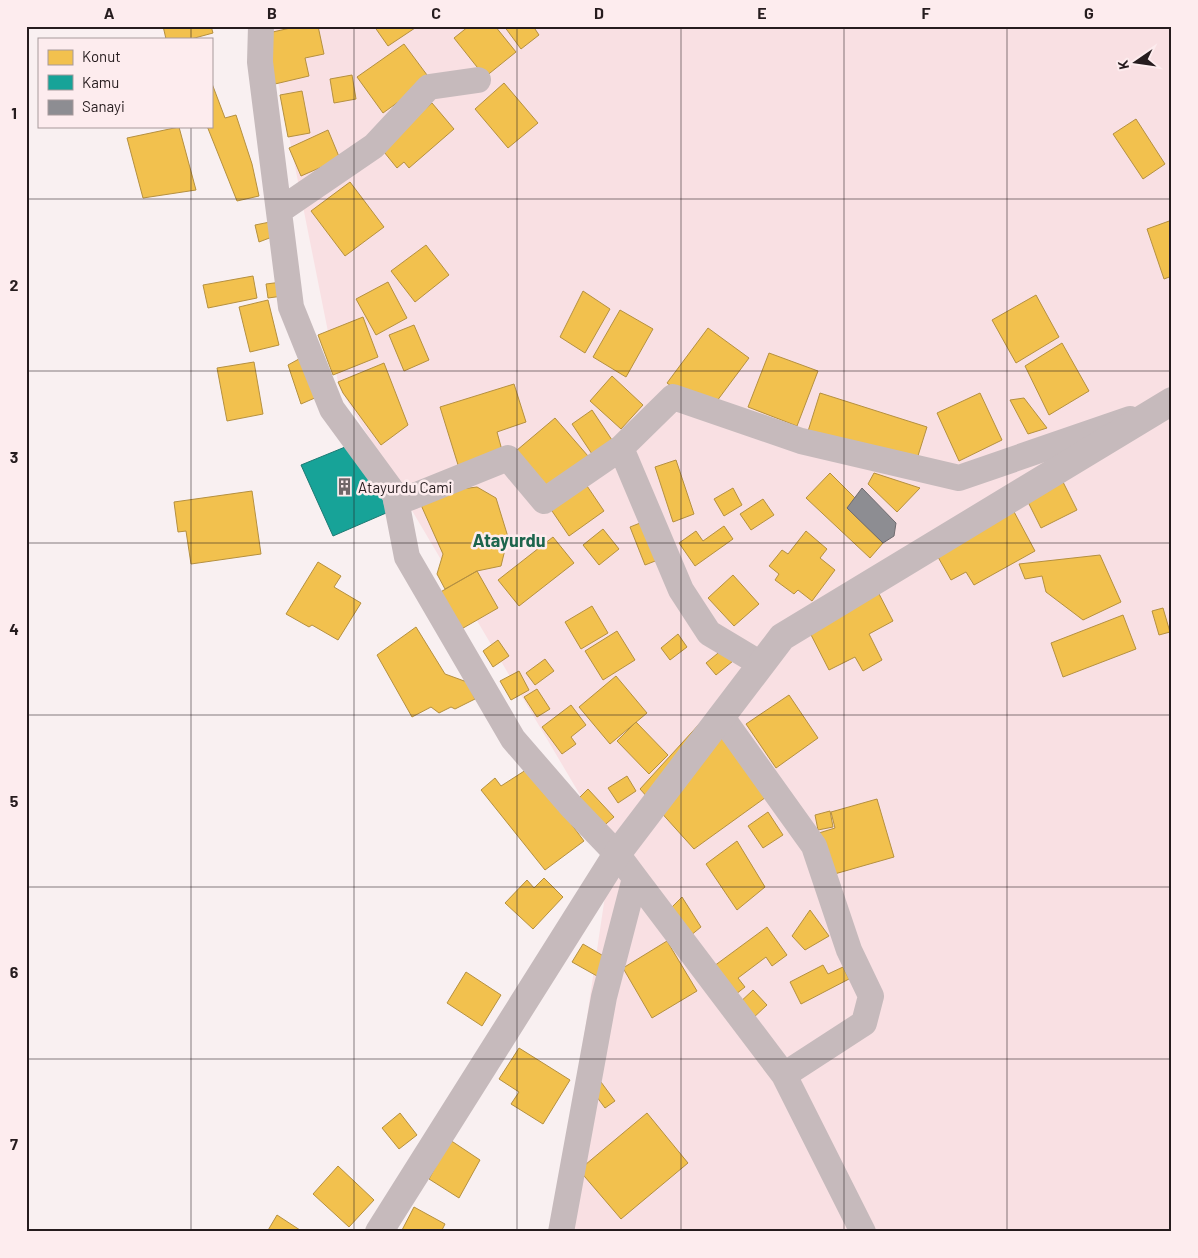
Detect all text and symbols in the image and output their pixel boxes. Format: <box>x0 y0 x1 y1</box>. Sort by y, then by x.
text: A <box>104 3 115 22</box>
text: B <box>267 3 277 22</box>
text: C <box>431 3 441 22</box>
text: D <box>594 3 604 22</box>
text: E <box>757 3 767 22</box>
text: F <box>922 3 931 22</box>
text: G <box>1084 3 1094 22</box>
legend <box>38 38 212 128</box>
north arrow <box>1110 38 1160 88</box>
text: Konut <box>82 47 121 65</box>
text: K <box>1114 59 1132 71</box>
text: Kamu <box>82 73 119 91</box>
text: Sanayi <box>82 97 125 115</box>
text: 1 <box>11 103 17 122</box>
text: 2 <box>10 275 19 294</box>
text: 3 <box>10 447 18 466</box>
building icon: Atayurdu Cami <box>334 477 354 497</box>
place label: Atayurdu Cami <box>358 478 452 496</box>
district label: Atayurdu <box>472 529 546 551</box>
text: 4 <box>9 619 19 638</box>
text: 5 <box>10 791 19 810</box>
text: 6 <box>10 962 19 981</box>
text: 7 <box>10 1134 18 1153</box>

